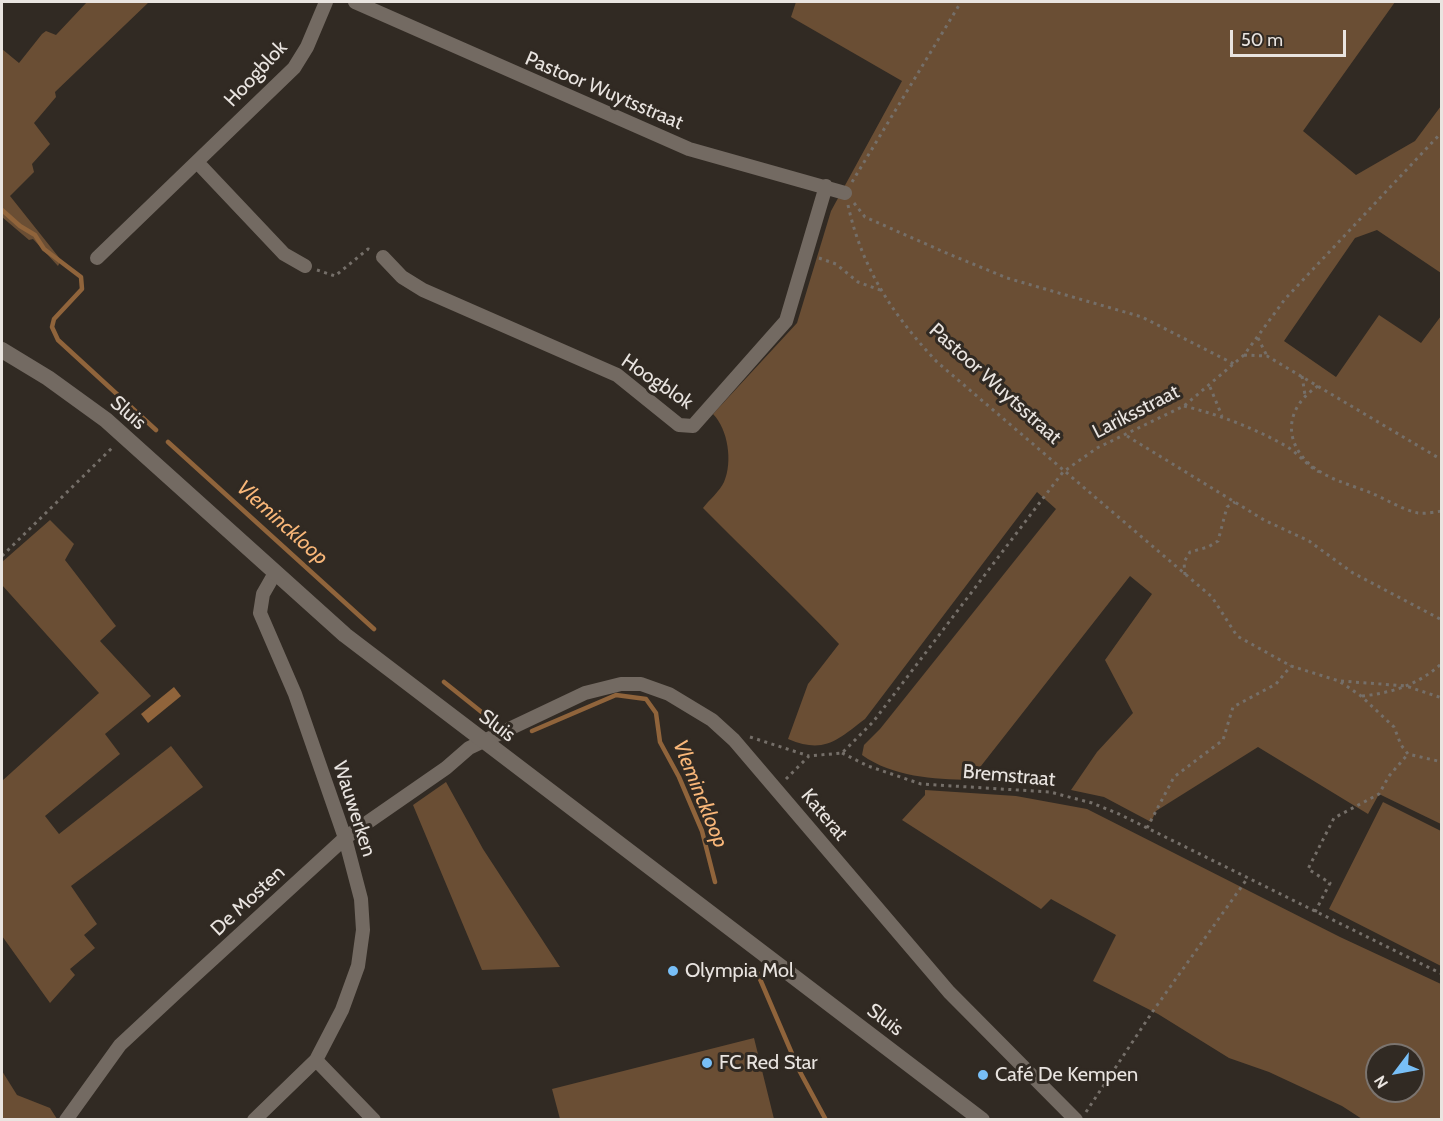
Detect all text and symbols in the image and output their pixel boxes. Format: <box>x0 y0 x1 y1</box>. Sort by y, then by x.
scale bar <box>1233 18 1348 56</box>
text: 50 m <box>1241 29 1283 51</box>
street label: Hoogblok <box>219 36 293 112</box>
street label: Pastoor Wuytsstraat <box>521 47 687 135</box>
street label: Pastoor Wuytsstraat <box>924 318 1066 450</box>
street label: Hoogblok <box>617 349 697 415</box>
street label: Lariksstraat <box>1089 380 1183 444</box>
street label: Sluis <box>105 391 151 435</box>
water label: Vleminckloop <box>231 475 333 571</box>
street label: Sluis <box>474 705 520 747</box>
water label: Vleminckloop <box>667 736 733 852</box>
street label: Wauwerken <box>327 758 381 860</box>
street label: Bremstraat <box>962 760 1056 792</box>
street label: Katerat <box>796 784 852 846</box>
street label: De Mosten <box>206 861 290 941</box>
place label: Olympia Mol <box>685 959 794 983</box>
marker: Olympia Mol <box>666 964 680 978</box>
street label: Sluis <box>862 999 908 1041</box>
north arrow <box>1365 1043 1425 1103</box>
place label: FC Red Star <box>719 1051 818 1075</box>
marker: FC Red Star <box>700 1056 714 1070</box>
place label: Café De Kempen <box>995 1063 1138 1087</box>
marker: Café De Kempen <box>976 1068 990 1082</box>
text: N <box>1370 1072 1392 1092</box>

